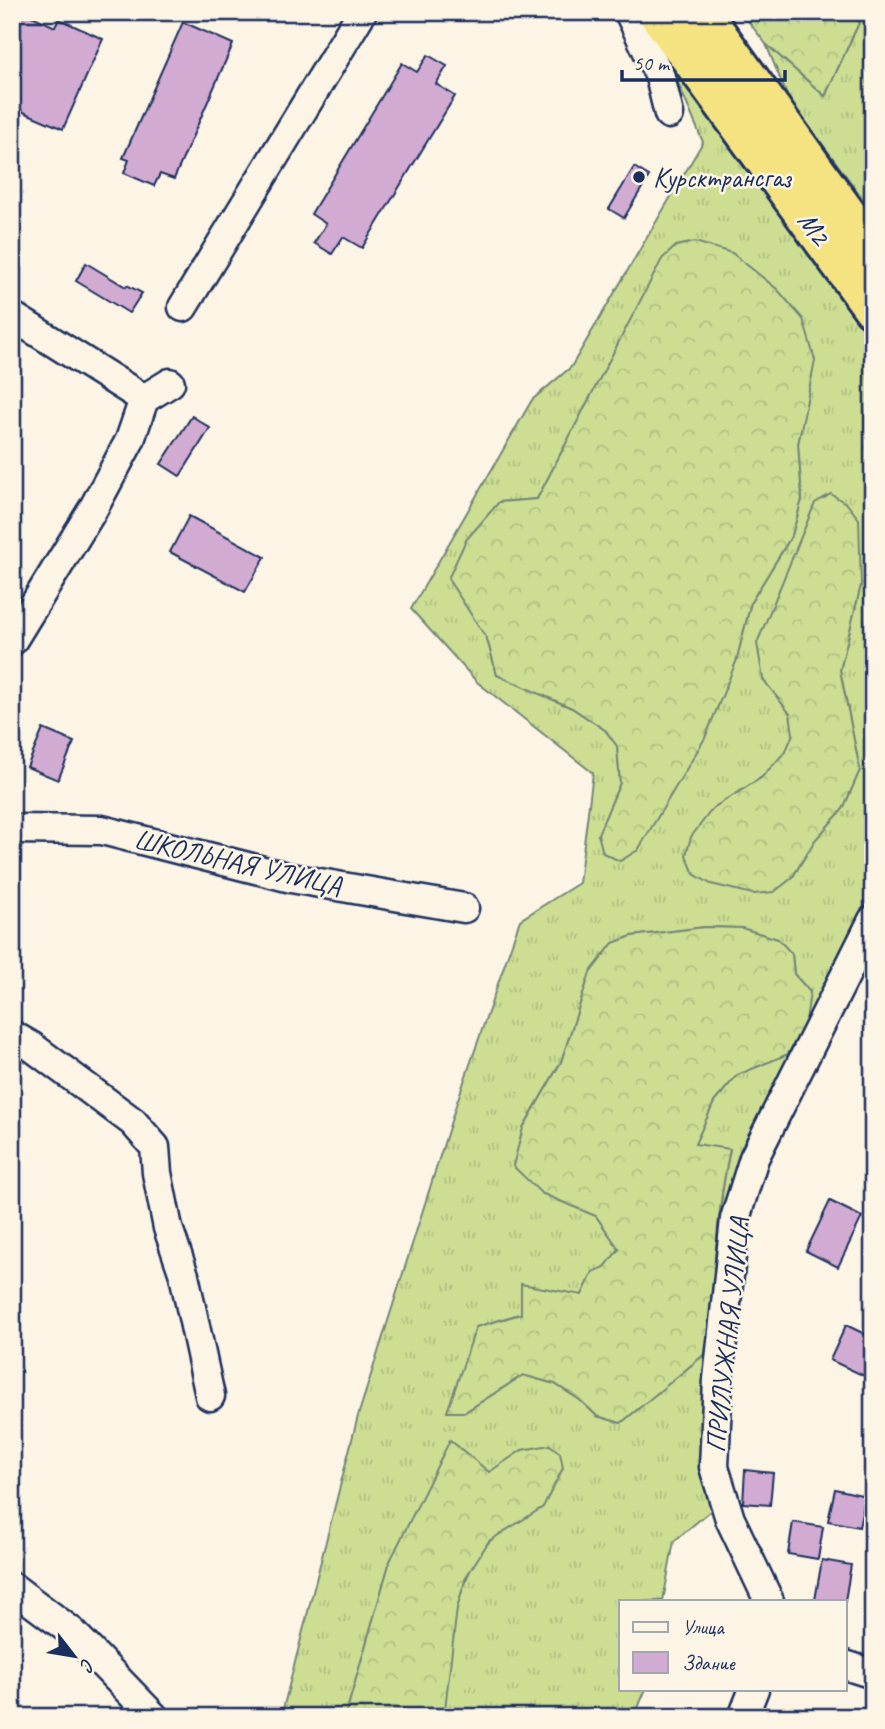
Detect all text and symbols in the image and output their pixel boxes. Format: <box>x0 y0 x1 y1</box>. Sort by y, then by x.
scale bar <box>622 38 785 82</box>
text: 50 m <box>633 50 671 76</box>
place label: Курсктрансгаз <box>653 160 792 195</box>
marker: Курсктрансгаз <box>631 169 647 185</box>
street label: М2 <box>790 204 839 253</box>
street label: ШКОЛЬНАЯ УЛИЦА <box>131 821 346 903</box>
street label: ПРИЛУЖНАЯ УЛИЦА <box>697 1214 757 1454</box>
legend <box>619 1600 846 1690</box>
text: Улица <box>682 1614 725 1640</box>
north arrow <box>38 1620 108 1690</box>
text: Здание <box>682 1650 736 1676</box>
text: С <box>74 1654 100 1677</box>

